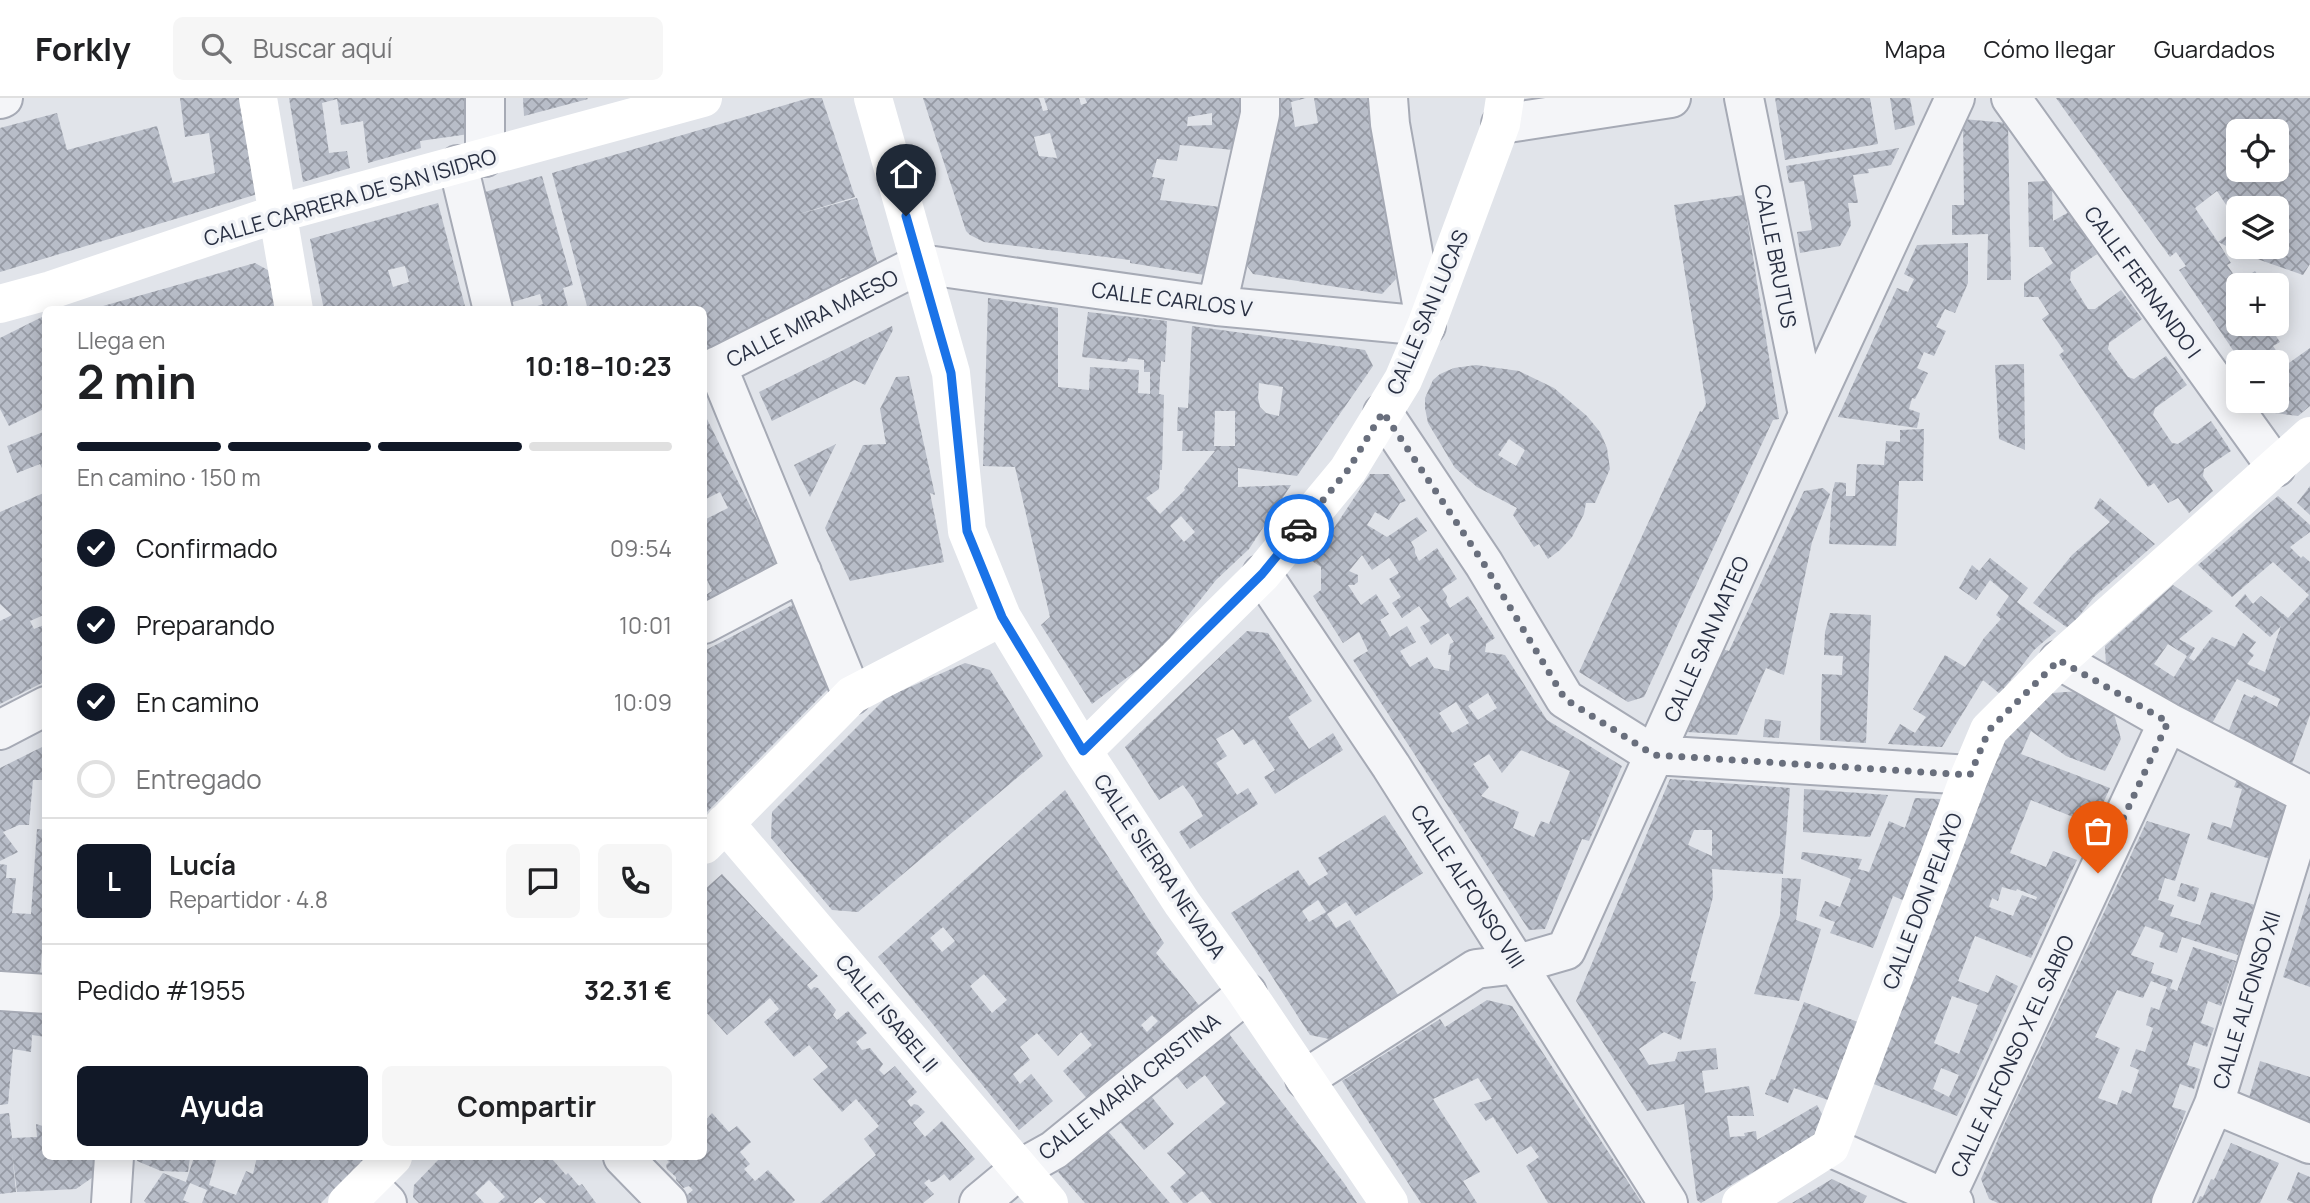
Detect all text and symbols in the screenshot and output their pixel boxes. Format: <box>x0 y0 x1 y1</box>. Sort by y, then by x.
search box <box>173 17 663 80</box>
text: Forkly <box>35 26 131 71</box>
icon: search <box>197 29 235 67</box>
text: Buscar aquí <box>253 30 393 66</box>
text: Mapa <box>1885 32 1946 65</box>
text: Cómo llegar <box>1984 32 2116 65</box>
text: Guardados <box>2154 32 2275 65</box>
map controls <box>2226 119 2289 413</box>
button: locate <box>2226 119 2289 182</box>
street label: CALLE CARRERA DE SAN ISIDRO <box>201 142 499 252</box>
pin <box>876 144 936 216</box>
icon: home <box>887 155 925 193</box>
street label: CALLE BRUTUS <box>1748 182 1804 330</box>
button: layers <box>2226 196 2289 259</box>
street label: CALLE FERNANDO I <box>2078 200 2208 364</box>
street label: CALLE SAN LUCAS <box>1380 225 1474 399</box>
street label: CALLE MIRA MAESO <box>721 263 903 373</box>
button: + <box>2226 273 2289 336</box>
street label: CALLE CARLOS V <box>1090 275 1254 323</box>
text: Llega en <box>77 324 165 356</box>
text: 10:18–10:23 <box>525 348 672 384</box>
text: 2 min <box>77 350 197 413</box>
button: − <box>2226 350 2289 413</box>
text: En camino · 150 m <box>77 461 261 493</box>
courier <box>1264 494 1334 564</box>
icon: car <box>1280 510 1318 548</box>
icon: check <box>77 529 115 567</box>
text: Confirmado <box>136 530 278 566</box>
text: 09:54 <box>610 532 672 564</box>
street label: CALLE SAN MATEO <box>1657 551 1755 727</box>
icon: check <box>77 606 115 644</box>
text: Preparando <box>136 607 275 643</box>
text: 10:01 <box>619 609 672 641</box>
icon: check <box>77 683 115 721</box>
text: En camino <box>136 684 259 720</box>
text: 10:09 <box>614 686 672 718</box>
text: Entregado <box>136 761 262 797</box>
street label: CALLE SIERRA NEVADA <box>1088 768 1232 964</box>
street label: CALLE ALFONSO VIII <box>1405 799 1531 973</box>
pin <box>2068 801 2128 873</box>
street label: CALLE DON PELAYO <box>1875 809 1969 993</box>
icon: bag <box>2079 812 2117 850</box>
button: chat <box>506 844 580 918</box>
button: phone <box>598 844 672 918</box>
text: Lucía <box>169 847 236 883</box>
text: L <box>107 863 121 899</box>
text: Repartidor · 4.8 <box>169 883 328 915</box>
street label: CALLE ALFONSO XII <box>2206 908 2286 1092</box>
street label: CALLE ALFONSO X EL SABIO <box>1944 930 2080 1182</box>
street label: CALLE ISABEL II <box>830 948 944 1078</box>
text: Pedido #1955 <box>77 972 246 1008</box>
text: 32.31 € <box>584 972 672 1008</box>
street label: CALLE MARÍA CRISTINA <box>1032 1006 1226 1166</box>
button: Ayuda <box>77 1066 368 1146</box>
button: Compartir <box>382 1066 672 1146</box>

